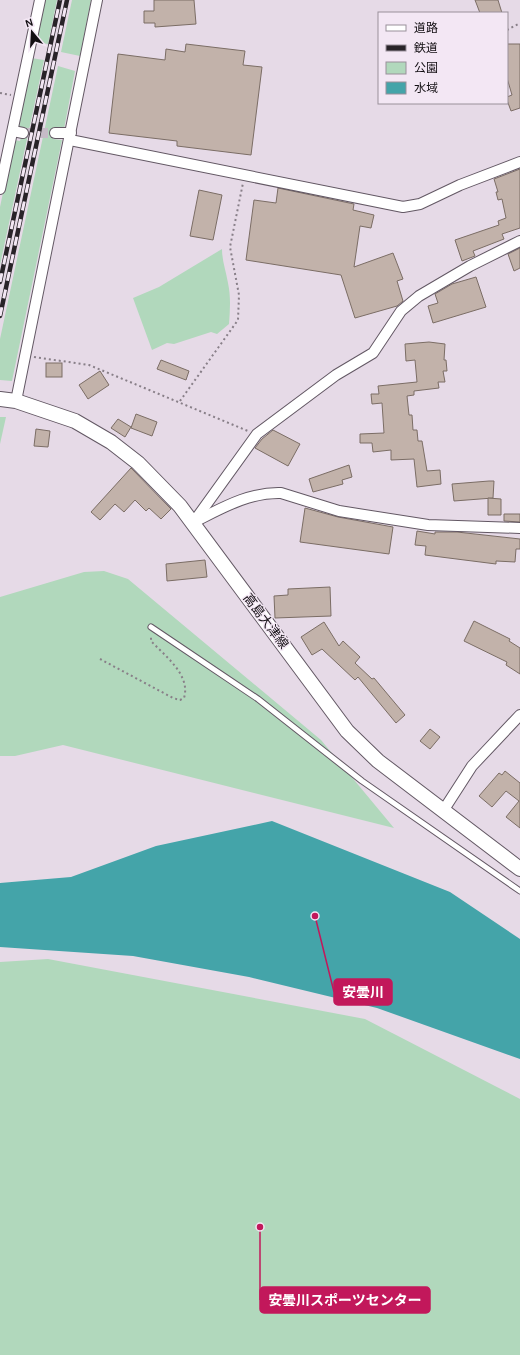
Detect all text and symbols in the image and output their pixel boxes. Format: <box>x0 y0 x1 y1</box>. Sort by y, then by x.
north arrow <box>12 12 52 52</box>
legend <box>378 12 508 104</box>
text: N <box>23 16 35 30</box>
text: 道路 <box>414 21 438 35</box>
text: 鉄道 <box>414 41 438 55</box>
text: 公園 <box>414 61 438 75</box>
text: 水域 <box>414 81 438 95</box>
street label: 高島大津線 <box>240 591 292 651</box>
callout: 安曇川 <box>334 979 392 1005</box>
text: 安曇川 <box>342 984 384 1001</box>
callout: 安曇川スポーツセンター <box>260 1287 430 1313</box>
text: 安曇川スポーツセンター <box>268 1292 422 1309</box>

